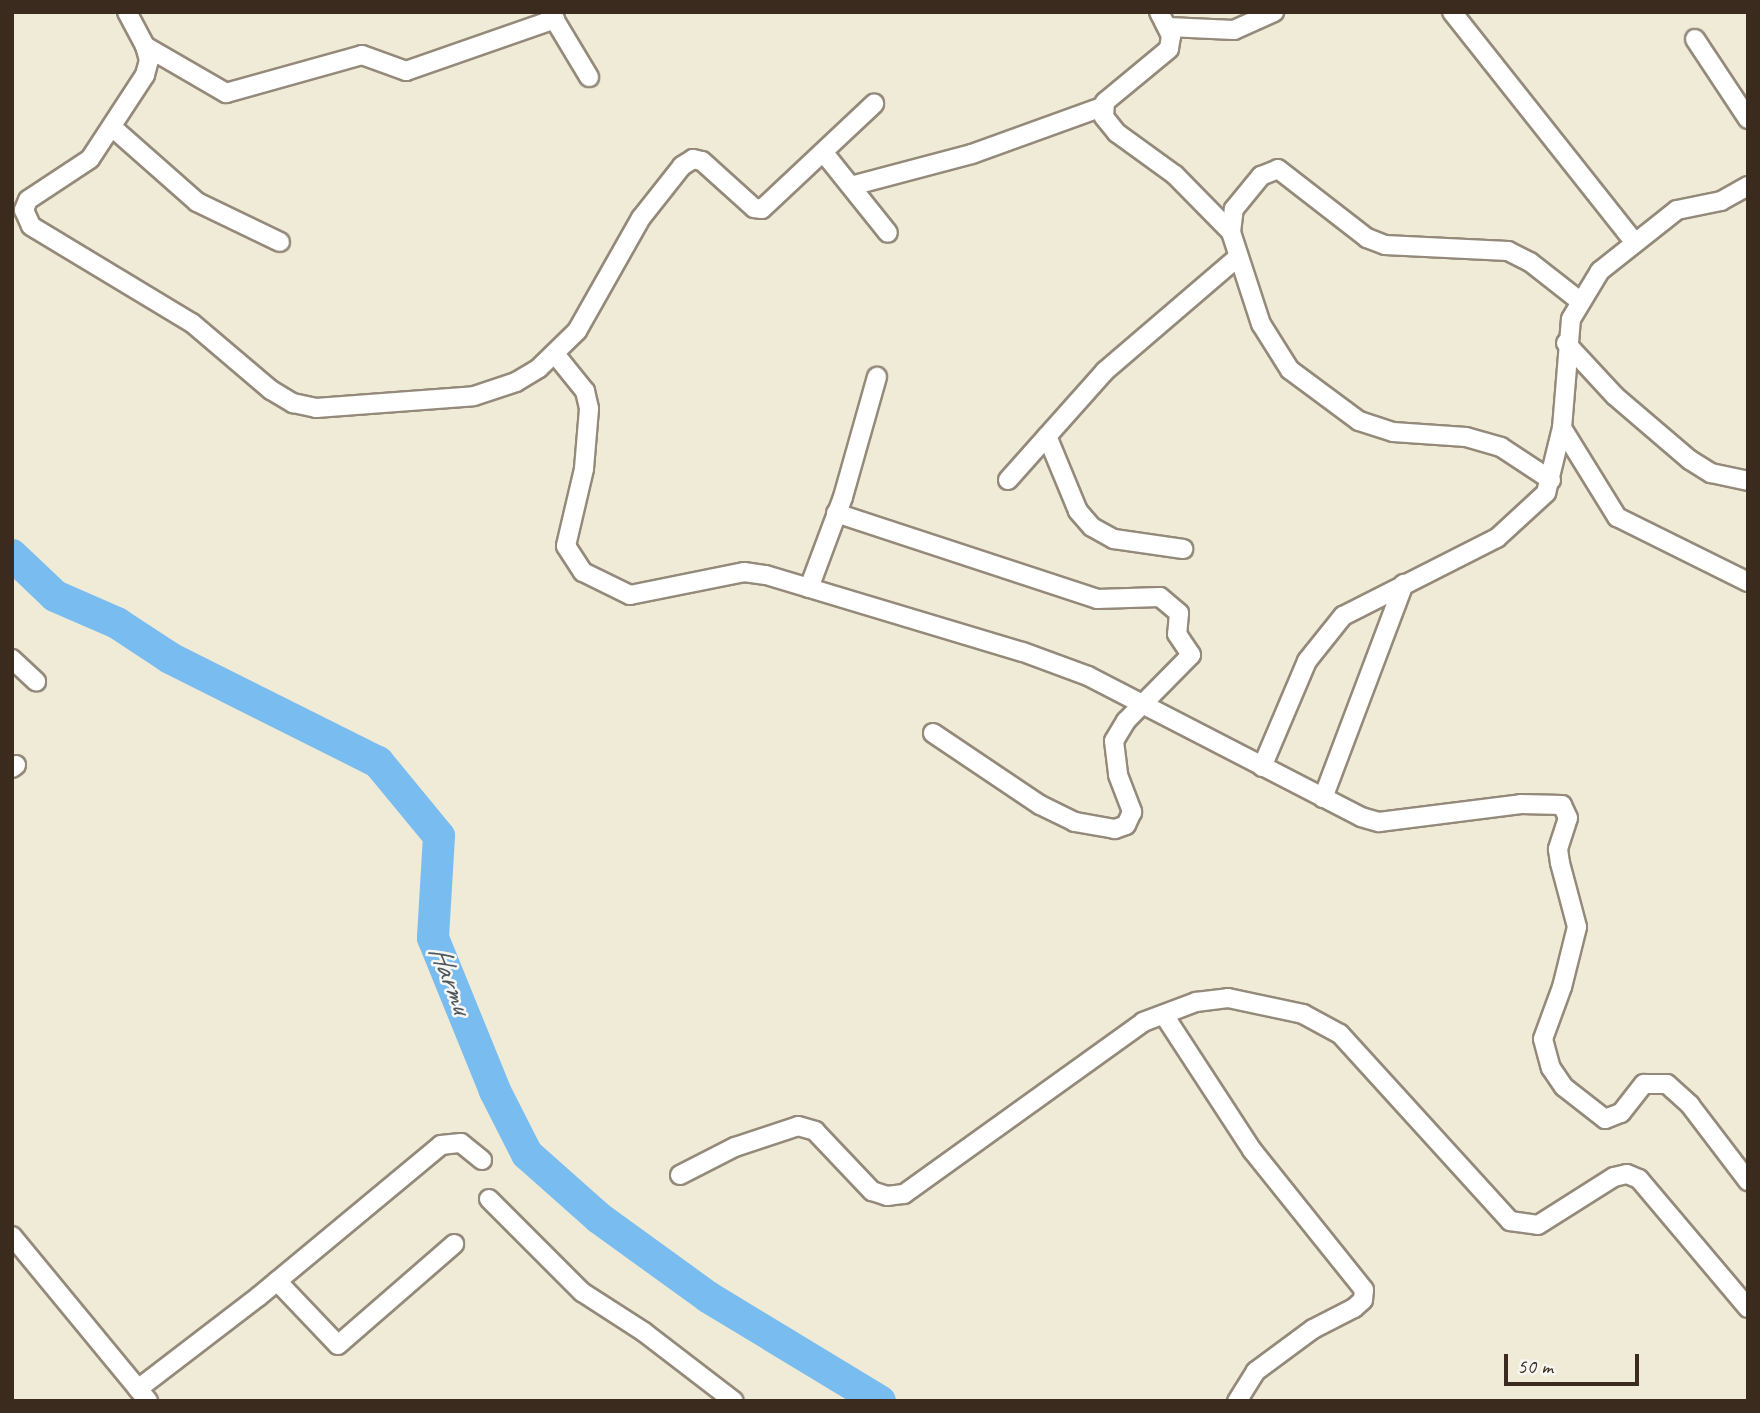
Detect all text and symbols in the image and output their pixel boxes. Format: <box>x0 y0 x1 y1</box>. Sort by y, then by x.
water label: Harmu <box>422 940 480 1018</box>
scale bar <box>1508 1340 1643 1384</box>
text: 50 m <box>1517 1353 1553 1379</box>

